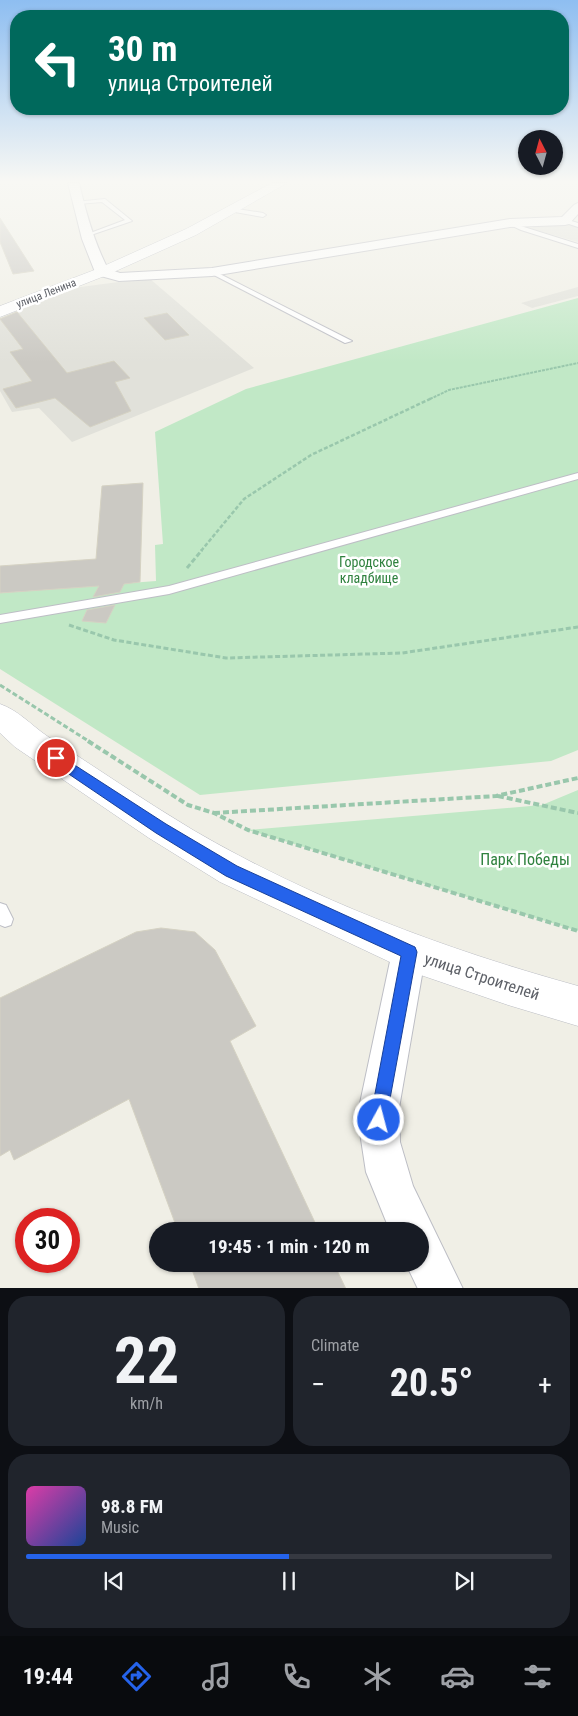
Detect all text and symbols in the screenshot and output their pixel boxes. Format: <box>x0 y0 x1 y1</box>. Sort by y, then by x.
text: 30 m <box>108 29 177 70</box>
icon: left <box>25 30 90 95</box>
text: улица Строителей <box>108 71 273 96</box>
north arrow <box>518 130 562 175</box>
map controls <box>518 130 563 175</box>
street label: улица Ленина <box>14 276 78 311</box>
park label: Городское кладбище <box>339 554 400 586</box>
pin <box>35 737 77 779</box>
icon: arrive <box>42 744 70 772</box>
park label: Парк Победы <box>480 850 570 869</box>
street label: улица Строителей <box>422 949 542 1004</box>
position arrow <box>352 1093 404 1145</box>
speed limit sign: 30 <box>15 1208 80 1273</box>
text: 19:45 · 1 min · 120 m <box>208 1235 370 1258</box>
text: 22 <box>114 1323 179 1399</box>
text: Climate <box>311 1336 359 1355</box>
text: 20.5° <box>390 1361 473 1405</box>
text: − <box>311 1368 325 1401</box>
text: + <box>538 1368 552 1401</box>
text: km/h <box>130 1394 163 1413</box>
text: 98.8 FM <box>101 1495 163 1518</box>
text: Music <box>101 1518 139 1537</box>
icon: previous <box>100 1567 128 1595</box>
icon: pause <box>275 1567 303 1595</box>
icon: next <box>450 1567 478 1595</box>
icon: directions <box>119 1659 154 1694</box>
icon: music <box>199 1659 234 1694</box>
icon: phone <box>279 1659 314 1694</box>
icon: climate <box>360 1659 395 1694</box>
icon: car <box>440 1659 475 1694</box>
icon: filters <box>520 1659 555 1694</box>
text: 19:44 <box>23 1664 73 1689</box>

